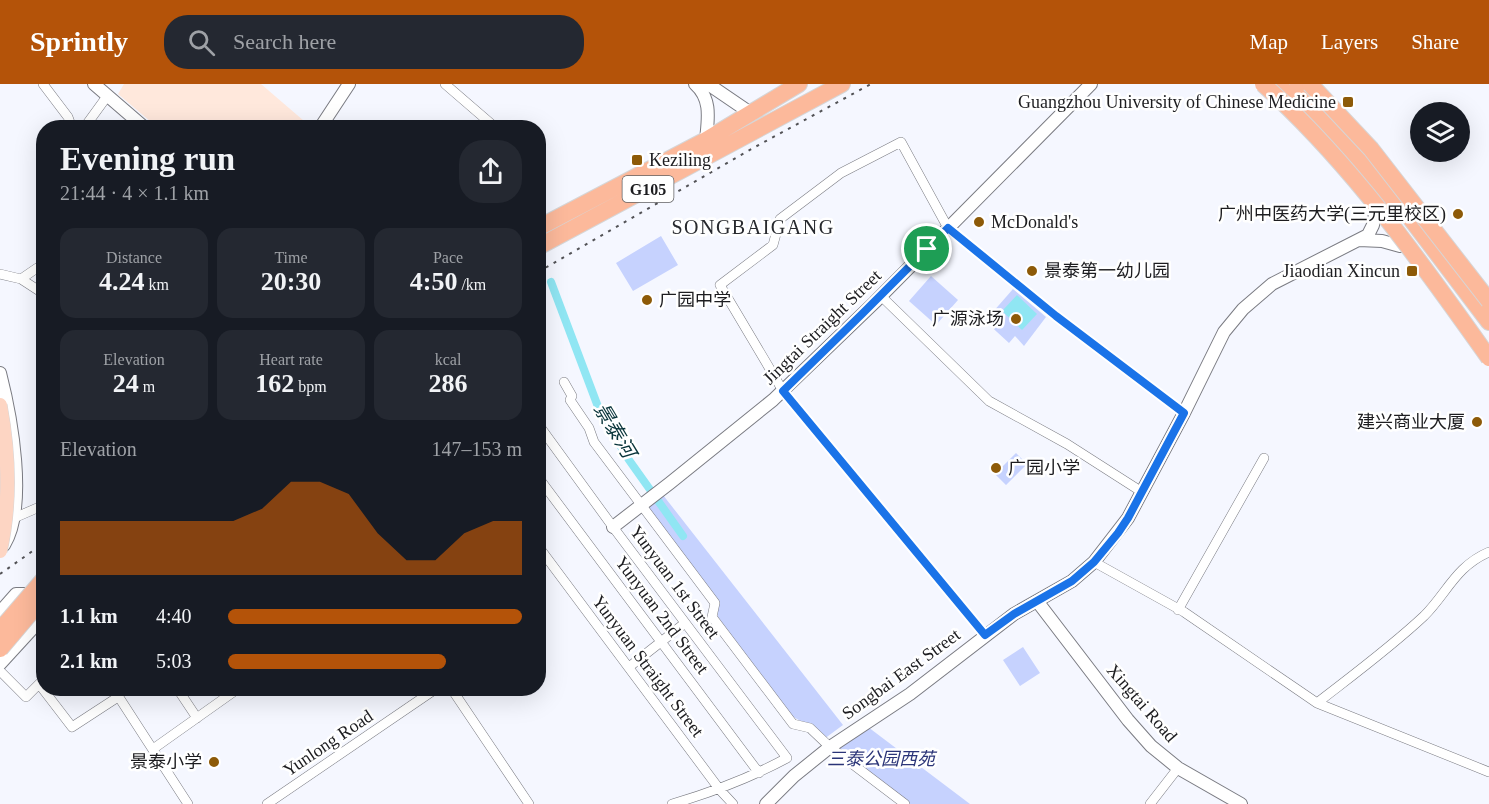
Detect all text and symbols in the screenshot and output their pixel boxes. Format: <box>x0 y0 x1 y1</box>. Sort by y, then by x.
search box <box>164 15 584 69</box>
text: Sprintly <box>30 26 128 57</box>
icon: search <box>185 26 218 59</box>
text: Search here <box>233 29 336 54</box>
text: Map <box>1250 30 1288 54</box>
text: Layers <box>1321 30 1378 54</box>
text: Share <box>1411 30 1459 54</box>
place label: Guangzhou University of Chinese Medicine <box>1018 92 1336 112</box>
marker: Guangzhou University of Chinese Medicine <box>1341 95 1355 109</box>
map controls <box>1410 102 1470 162</box>
button: layers <box>1410 102 1470 162</box>
button: share <box>459 140 522 203</box>
text: Evening run <box>60 141 235 177</box>
place label: Keziling <box>649 150 711 170</box>
marker: Keziling <box>630 153 644 167</box>
road number: G105 <box>622 176 674 202</box>
text: 21:44 · 4 × 1.1 km <box>60 182 209 204</box>
place label: 广州中医药大学(三元里校区) <box>1218 204 1446 225</box>
marker: 广州中医药大学(三元里校区) <box>1451 207 1465 221</box>
place label: McDonald's <box>991 212 1078 232</box>
marker: McDonald's <box>972 215 986 229</box>
district label: SONGBAIGANG <box>671 216 835 238</box>
pin <box>901 223 952 274</box>
icon: arrive <box>910 232 943 265</box>
text: Distance <box>106 249 162 266</box>
text: Time <box>274 249 308 266</box>
text: Pace <box>433 249 463 266</box>
place label: 景泰第一幼儿园 <box>1044 261 1170 281</box>
place label: Jiaodian Xincun <box>1283 261 1400 281</box>
marker: 景泰第一幼儿园 <box>1025 264 1039 278</box>
marker: Jiaodian Xincun <box>1405 264 1419 278</box>
street label: Jingtai Straight Street <box>759 266 885 388</box>
text: 4.24 <box>99 267 145 296</box>
text: 20:30 <box>261 267 321 296</box>
text: 4:50 <box>410 267 457 296</box>
text: km <box>145 276 169 293</box>
text: /km <box>457 276 486 293</box>
place label: 广园中学 <box>659 290 731 310</box>
marker: 广园中学 <box>640 293 654 307</box>
place label: 广源泳场 <box>932 309 1004 329</box>
marker: 广源泳场 <box>1009 312 1023 326</box>
text: Elevation <box>103 351 165 368</box>
text: Heart rate <box>259 351 323 368</box>
text: kcal <box>435 351 461 368</box>
text: 24 <box>113 369 139 398</box>
text: 162 <box>255 369 294 398</box>
text: 286 <box>429 369 468 398</box>
text: m <box>139 378 155 395</box>
text: bpm <box>294 378 327 395</box>
water label: 景泰河 <box>590 399 642 465</box>
place label: 建兴商业大厦 <box>1357 412 1465 432</box>
marker: 建兴商业大厦 <box>1470 415 1484 429</box>
text: Elevation <box>60 438 137 460</box>
text: 147–153 m <box>431 438 522 460</box>
place label: 广园小学 <box>1008 458 1080 478</box>
marker: 广园小学 <box>989 461 1003 475</box>
street label: Yunyuan 1st Street <box>626 522 724 642</box>
street label: Yunyuan 2nd Street <box>611 552 713 678</box>
street label: Yunyuan Straight Street <box>588 591 708 741</box>
text: 1.1 km <box>60 605 118 627</box>
text: 4:40 <box>156 605 192 627</box>
street label: Songbai East Street <box>838 624 964 724</box>
text: 2.1 km <box>60 650 118 672</box>
text: 5:03 <box>156 650 192 672</box>
street label: Xingtai Road <box>1103 660 1181 746</box>
street label: Yunlong Road <box>280 706 376 780</box>
park label: 三泰公园西苑 <box>827 749 938 769</box>
place label: 景泰小学 <box>130 752 202 772</box>
marker: 景泰小学 <box>207 755 221 769</box>

